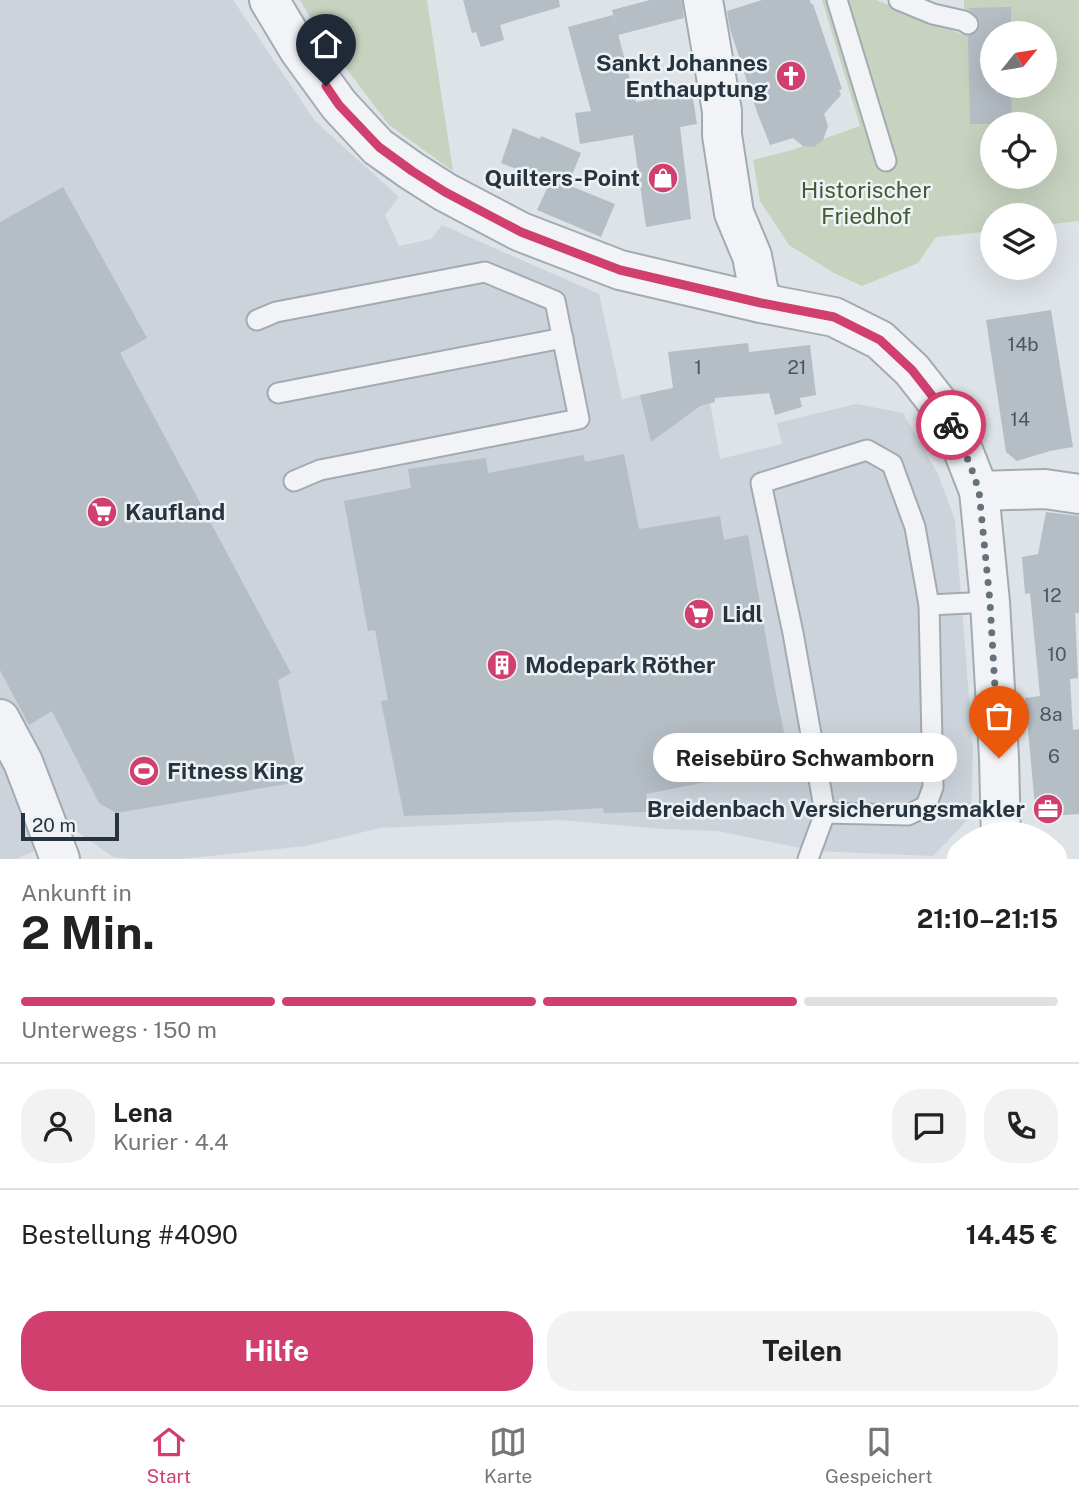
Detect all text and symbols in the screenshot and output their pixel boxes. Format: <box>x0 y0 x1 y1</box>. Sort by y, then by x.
pin <box>296 14 356 86</box>
north arrow <box>980 21 1057 98</box>
map controls <box>980 21 1057 280</box>
icon: home <box>307 25 345 63</box>
place label: Sankt Johannes Enthauptung <box>596 49 768 102</box>
church icon: Sankt Johannes Enthauptung <box>774 59 808 93</box>
button: locate <box>980 112 1057 189</box>
shop icon: Quilters-Point <box>646 161 680 195</box>
place label: Quilters-Point <box>484 164 640 191</box>
park label: Historischer Friedhof <box>801 176 931 229</box>
button: layers <box>980 203 1057 280</box>
house number: 14b <box>1007 333 1039 355</box>
house number: 1 <box>694 356 702 378</box>
house number: 21 <box>787 356 807 378</box>
courier <box>916 390 986 460</box>
icon: bike <box>932 406 970 444</box>
house number: 14 <box>1010 408 1030 430</box>
supermarket icon: Kaufland <box>85 495 119 529</box>
place label: Kaufland <box>125 498 225 525</box>
house number: 12 <box>1042 584 1062 606</box>
supermarket icon: Lidl <box>682 597 716 631</box>
place label: Lidl <box>722 600 763 627</box>
house number: 10 <box>1047 643 1067 665</box>
building icon: Modepark Röther <box>485 648 519 682</box>
place label: Modepark Röther <box>525 651 716 678</box>
pin <box>969 686 1029 758</box>
icon: bag <box>980 697 1018 735</box>
house number: 8a <box>1040 703 1062 725</box>
callout: Reisebüro Schwamborn <box>652 734 957 782</box>
text: Reisebüro Schwamborn <box>675 744 935 771</box>
house number: 6 <box>1048 745 1060 767</box>
sports icon: Fitness King <box>127 754 161 788</box>
place label: Fitness King <box>167 757 304 784</box>
office icon: Breidenbach Versicherungsmakler <box>1031 792 1065 826</box>
place label: Breidenbach Versicherungsmakler <box>647 795 1025 822</box>
scale bar <box>21 810 119 842</box>
text: 20 m <box>32 814 76 836</box>
text: Ankunft in <box>21 879 132 906</box>
text: 21:10–21:15 <box>917 903 1058 934</box>
text: 2 Min. <box>21 905 155 959</box>
text: Unterwegs · 150 m <box>21 1016 217 1043</box>
button: person <box>21 1089 95 1163</box>
button: chat <box>892 1089 966 1163</box>
button: phone <box>984 1089 1058 1163</box>
text: Lena <box>113 1097 173 1128</box>
text: Kurier · 4.4 <box>113 1128 228 1155</box>
text: Bestellung #4090 <box>21 1219 238 1250</box>
text: 14.45 € <box>966 1219 1058 1250</box>
button: Hilfe <box>21 1311 533 1391</box>
button: Teilen <box>547 1311 1058 1391</box>
tab: Start <box>146 1423 191 1487</box>
tab: Karte <box>484 1423 532 1487</box>
tab: Gespeichert <box>825 1423 933 1487</box>

